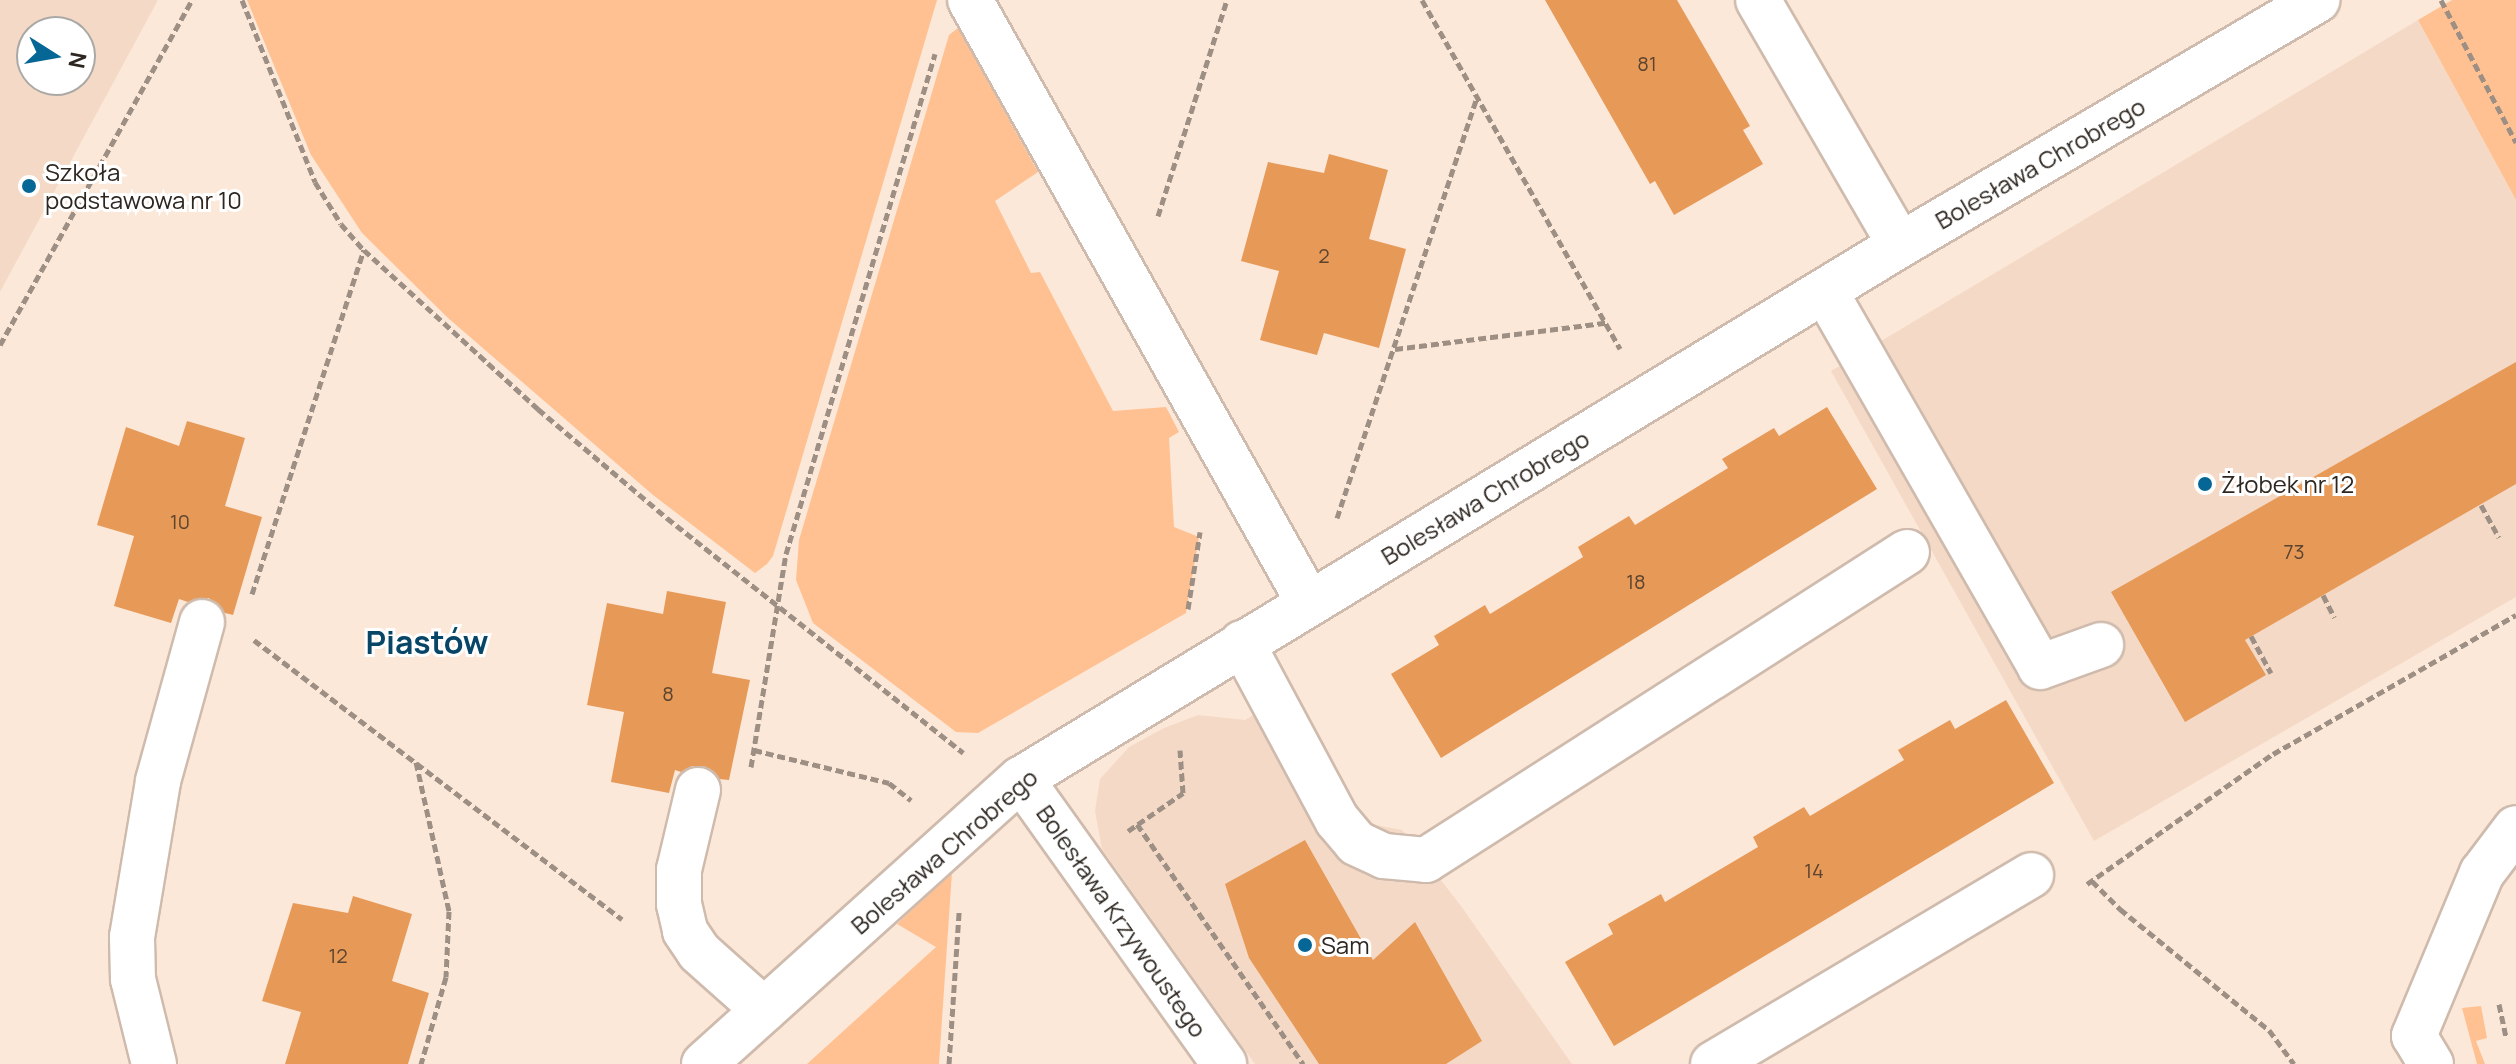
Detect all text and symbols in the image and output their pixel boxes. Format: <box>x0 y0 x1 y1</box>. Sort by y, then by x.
north arrow <box>16 16 96 96</box>
text: N <box>61 50 94 71</box>
house number: 81 <box>1637 51 1657 75</box>
street label: Bolesława Chrobrego <box>1930 91 2150 235</box>
place label: Szkoła podstawowa nr 10 <box>45 158 242 214</box>
marker: Szkoła podstawowa nr 10 <box>20 177 38 195</box>
house number: 2 <box>1318 243 1330 267</box>
street label: Bolesława Chrobrego <box>1376 424 1594 570</box>
place label: Żłobek nr 12 <box>2221 470 2354 498</box>
marker: Żłobek nr 12 <box>2196 475 2214 493</box>
house number: 10 <box>170 509 190 533</box>
house number: 73 <box>2283 539 2305 563</box>
house number: 18 <box>1626 569 1646 593</box>
district label: Piastów <box>366 623 488 661</box>
house number: 8 <box>662 681 674 705</box>
street label: Bolesława Chrobrego <box>845 762 1043 940</box>
street label: Bolesława Krzywoustego <box>1031 799 1213 1043</box>
house number: 14 <box>1804 858 1824 882</box>
place label: Sam <box>1321 931 1369 959</box>
marker: Sam <box>1296 936 1314 954</box>
house number: 12 <box>328 943 348 967</box>

